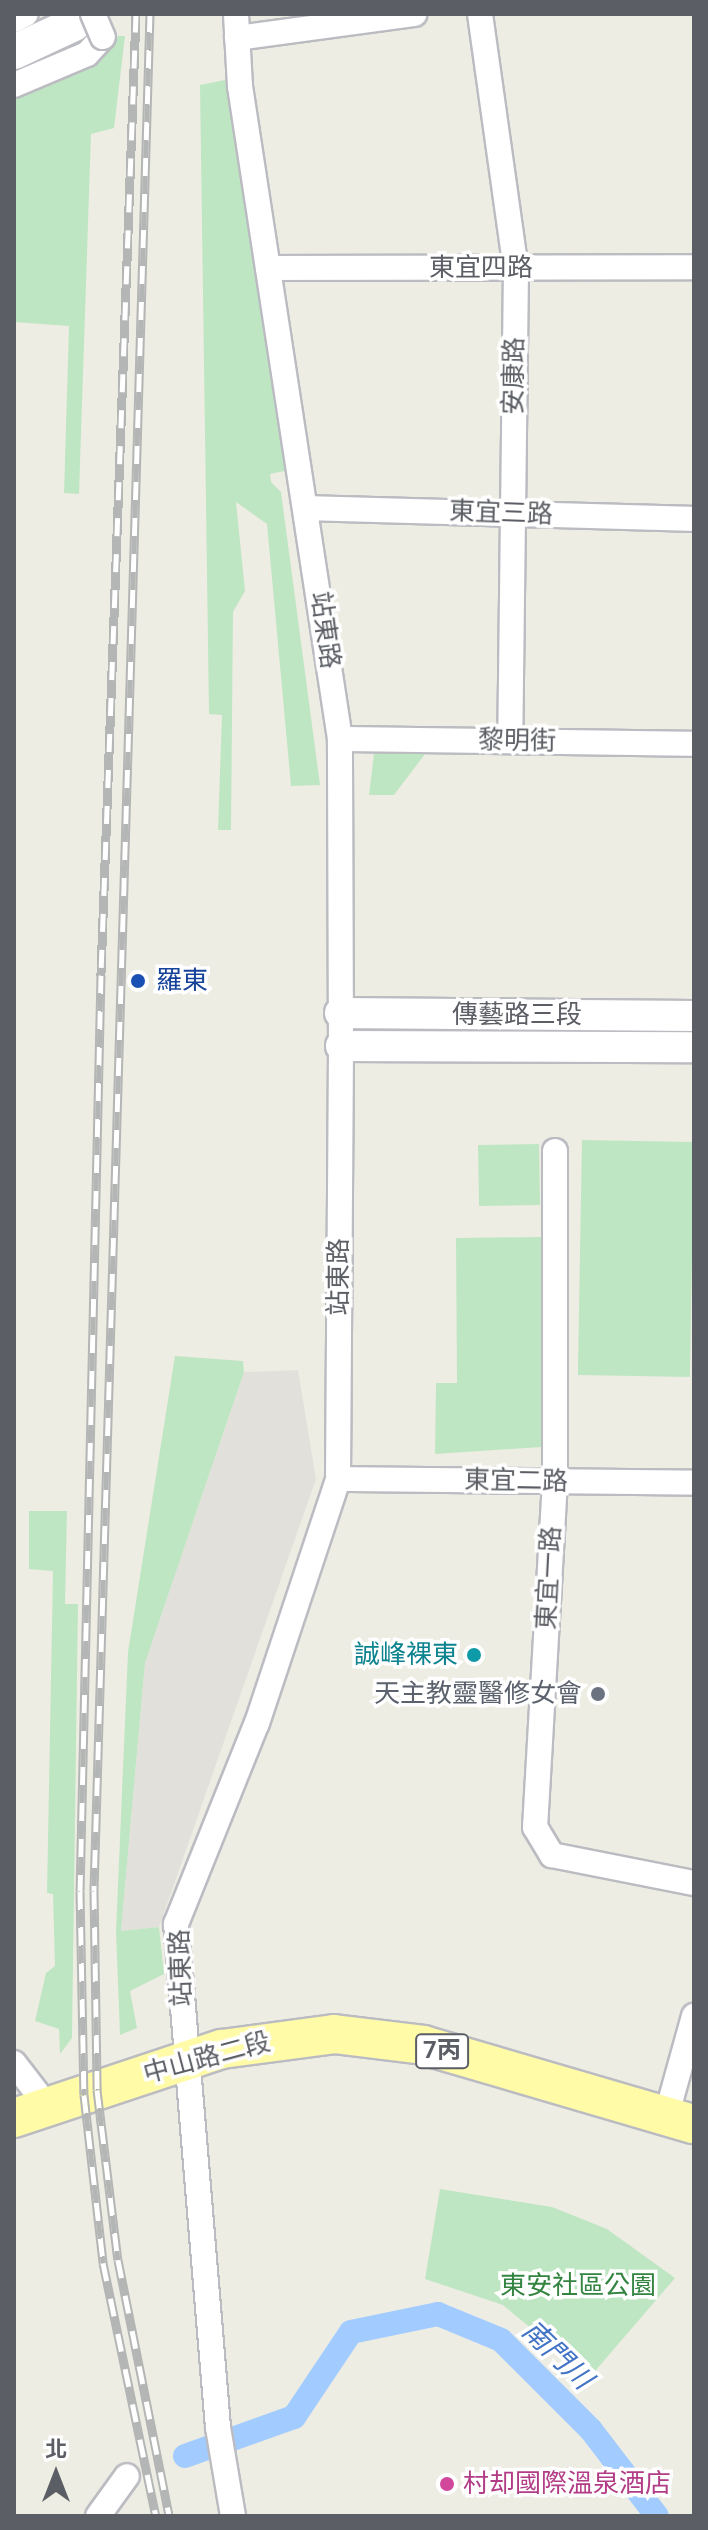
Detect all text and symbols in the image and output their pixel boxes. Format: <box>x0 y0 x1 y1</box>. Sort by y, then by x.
street label: 東宜四路 <box>429 252 533 284</box>
street label: 安康路 <box>498 337 530 415</box>
street label: 東宜三路 <box>448 496 554 530</box>
street label: 站東路 <box>304 589 346 671</box>
street label: 黎明街 <box>478 725 556 757</box>
place label: 羅東 <box>156 965 208 997</box>
marker: 羅東 <box>127 970 149 992</box>
street label: 傳藝路三段 <box>452 999 582 1031</box>
street label: 站東路 <box>323 1238 355 1316</box>
street label: 東宜二路 <box>464 1464 568 1498</box>
street label: 東宜一路 <box>531 1525 567 1631</box>
place label: 誠峰裸東 <box>354 1639 458 1671</box>
marker: 誠峰裸東 <box>465 1646 483 1664</box>
place label: 天主教靈醫修女會 <box>374 1678 582 1710</box>
marker: 天主教靈醫修女會 <box>589 1685 607 1703</box>
street label: 站東路 <box>164 1928 198 2008</box>
street label: 中山路二段 <box>140 2026 274 2090</box>
road number: 7丙 <box>414 2031 470 2071</box>
park label: 東安社區公園 <box>500 2270 656 2302</box>
water label: 南門川 <box>515 2314 599 2396</box>
north arrow <box>16 2434 96 2514</box>
text: 北 <box>45 2437 67 2462</box>
place label: 村却國際溫泉酒店 <box>463 2468 671 2500</box>
marker: 村却國際溫泉酒店 <box>438 2475 456 2493</box>

